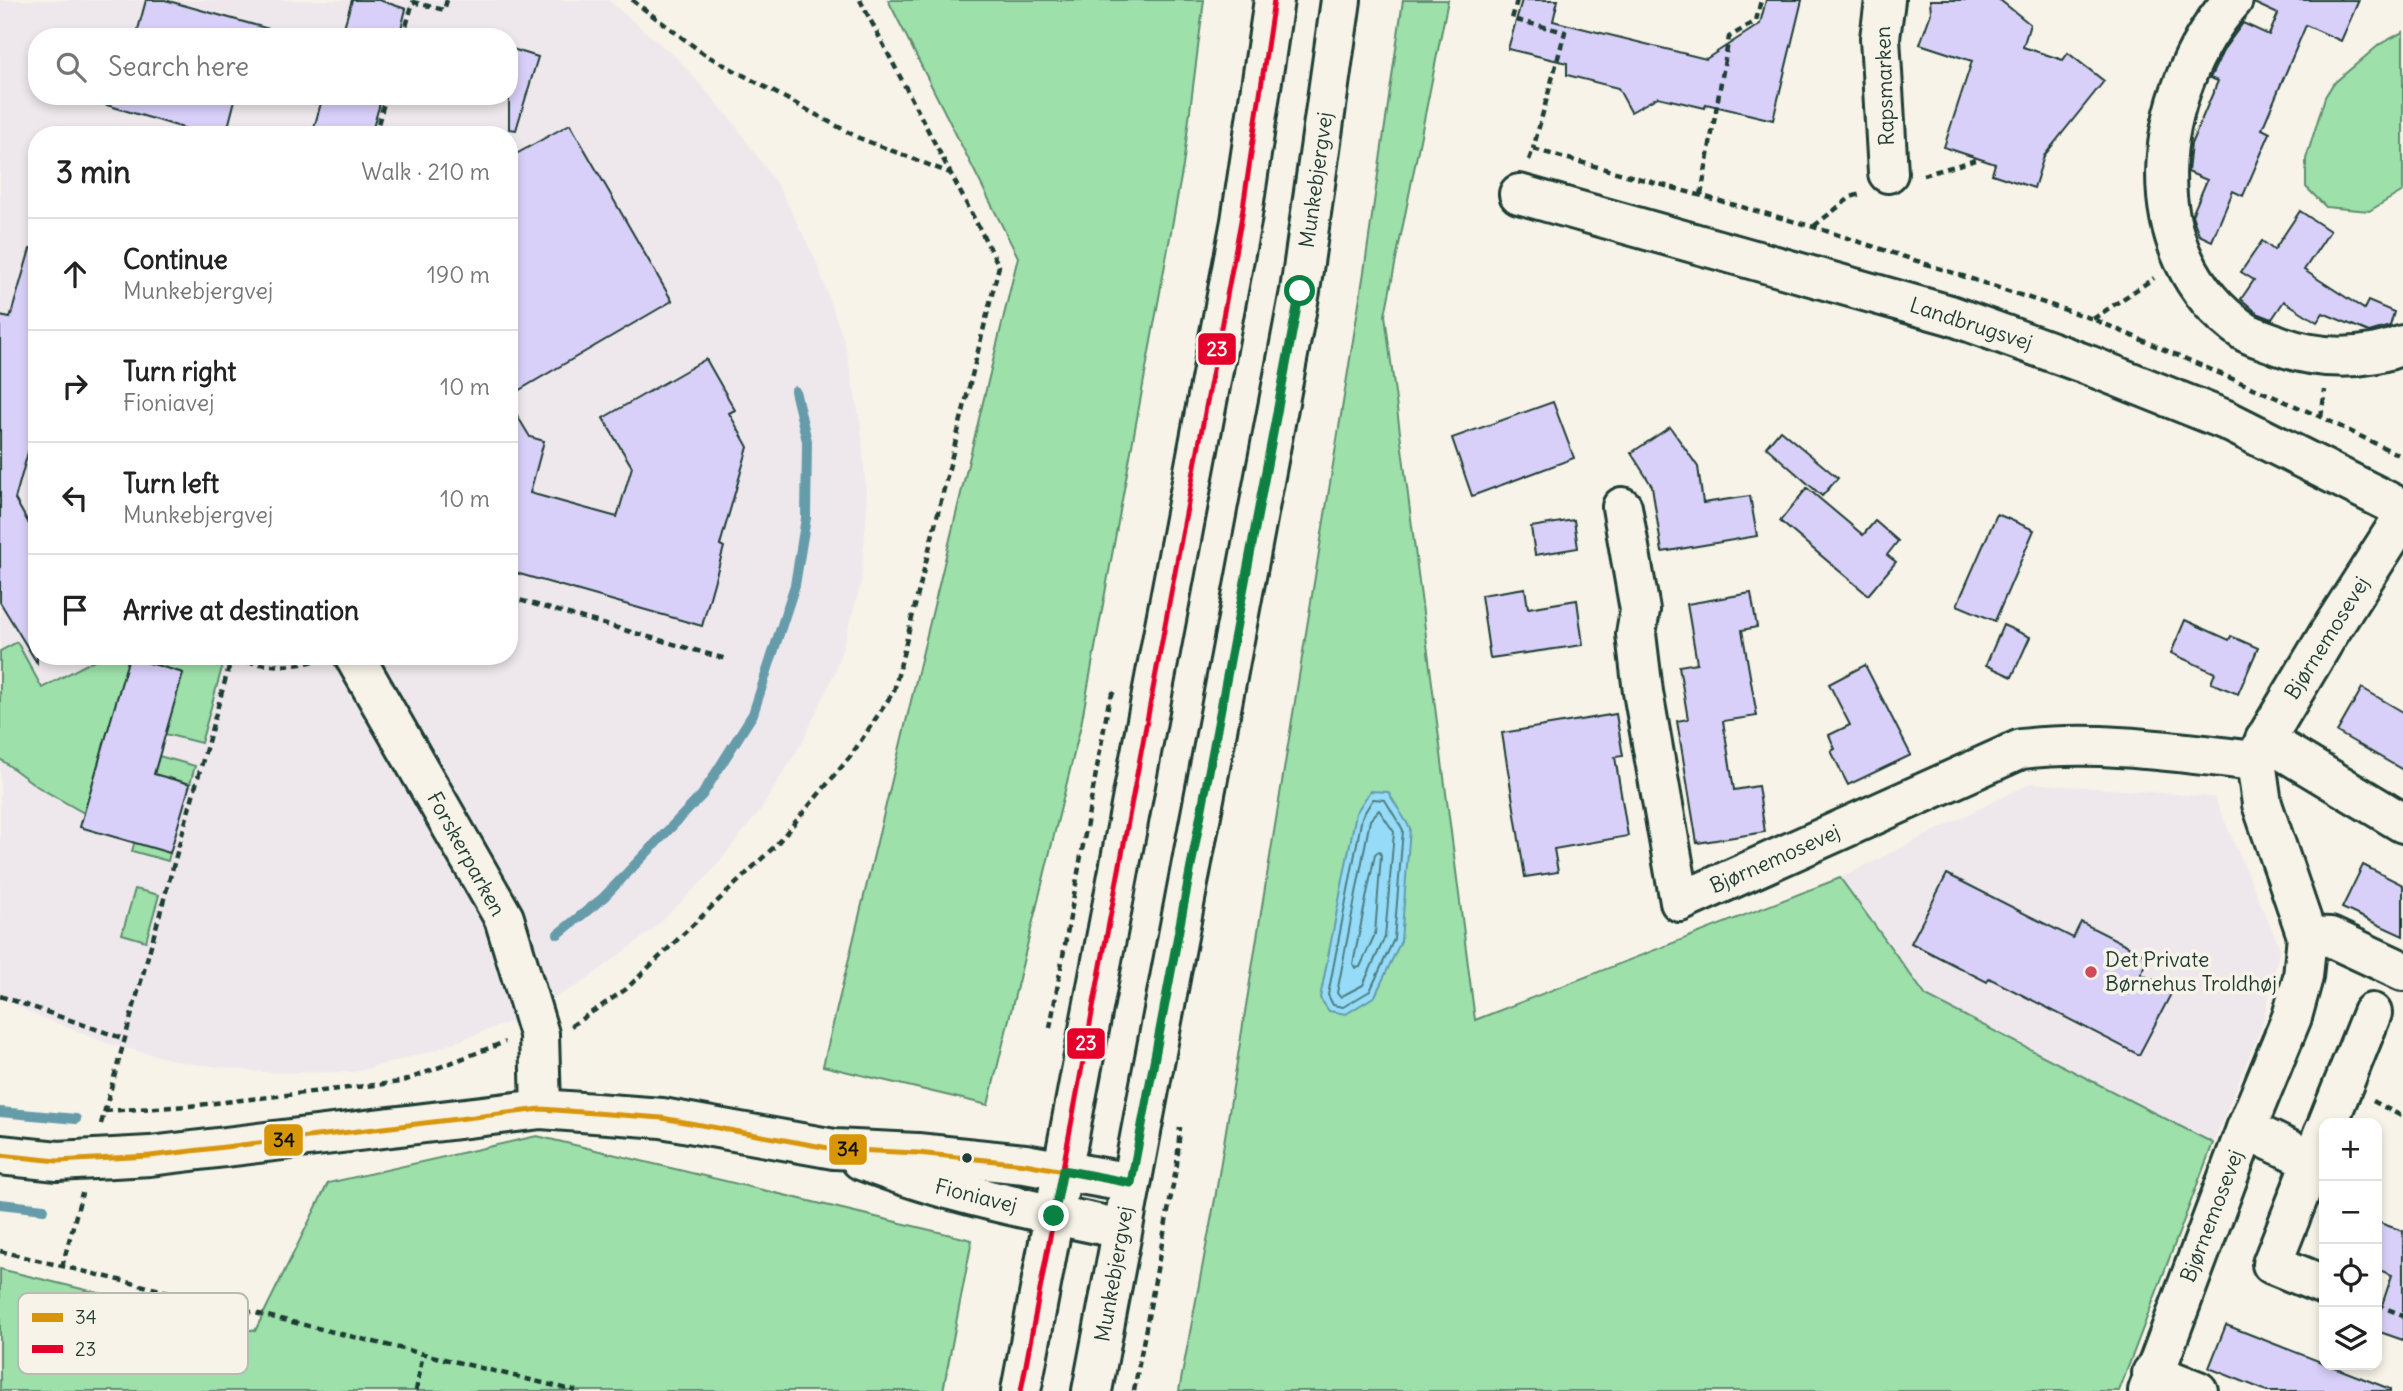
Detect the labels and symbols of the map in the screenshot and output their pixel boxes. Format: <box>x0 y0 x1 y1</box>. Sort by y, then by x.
street label: Rapsmarken <box>1869 26 1900 146</box>
street label: Munkebjergvej <box>1293 110 1338 250</box>
route start <box>1284 275 1315 306</box>
street label: Landbrugsvej <box>1906 291 2036 356</box>
line badge: 23 <box>1197 332 1237 366</box>
text: 23 <box>1206 337 1228 361</box>
street label: Bjørnemosevej <box>2278 571 2375 704</box>
street label: Forskerparken <box>421 787 512 921</box>
street label: Bjørnemosevej <box>1706 818 1844 899</box>
place label: Det Private Børnehus Troldhøj <box>2105 946 2277 997</box>
marker: Det Private Børnehus Troldhøj <box>2083 964 2099 980</box>
line badge: 23 <box>1066 1027 1106 1060</box>
text: 23 <box>1075 1031 1097 1055</box>
line badge: 34 <box>263 1123 304 1157</box>
text: 34 <box>273 1128 295 1152</box>
line badge: 34 <box>828 1133 868 1166</box>
text: 34 <box>837 1137 859 1161</box>
street label: Bjørnemosevej <box>2174 1146 2249 1286</box>
unlabelled marker <box>960 1151 974 1165</box>
street label: Fioniavej <box>932 1172 1020 1219</box>
route end <box>1038 1200 1069 1231</box>
street label: Munkebjergvej <box>1088 1204 1139 1344</box>
legend <box>18 1293 248 1374</box>
text: 34 <box>75 1305 97 1329</box>
text: 23 <box>75 1337 96 1361</box>

